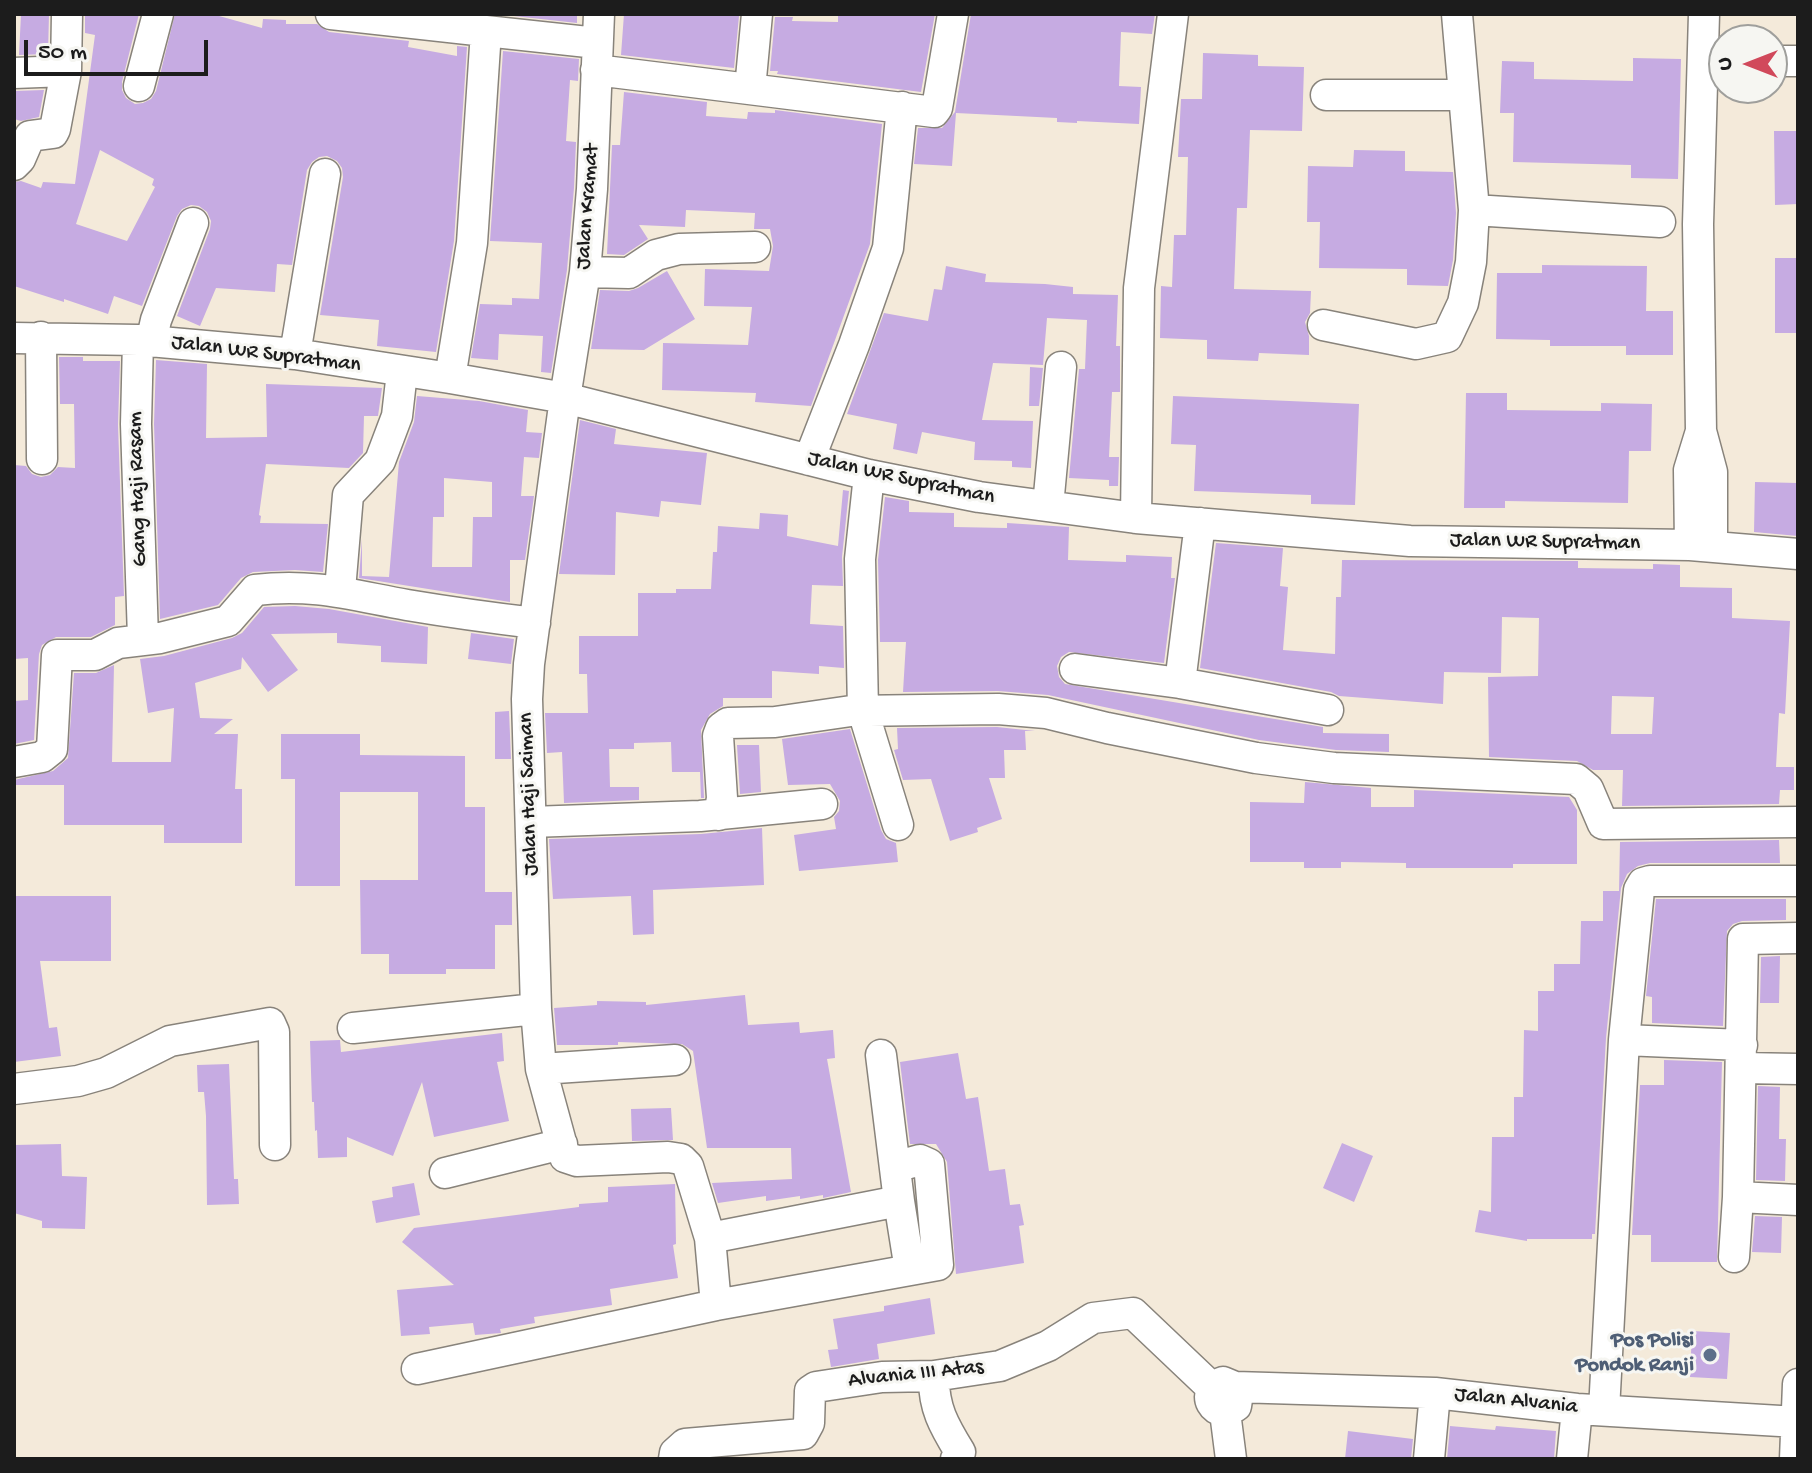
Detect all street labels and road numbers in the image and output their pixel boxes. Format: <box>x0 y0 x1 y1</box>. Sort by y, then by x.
street label: Jalan Kramat <box>571 143 607 271</box>
street label: Jalan WR Supratman <box>170 330 362 380</box>
street label: Gang Haji Rasam <box>123 411 155 567</box>
street label: Jalan WR Supratman <box>805 446 997 512</box>
street label: Jalan WR Supratman <box>1449 528 1641 558</box>
street label: Jalan Haji Saiman <box>514 712 546 876</box>
street label: Alvania III Atas <box>847 1355 985 1395</box>
street label: Jalan Alvania <box>1453 1382 1579 1422</box>

